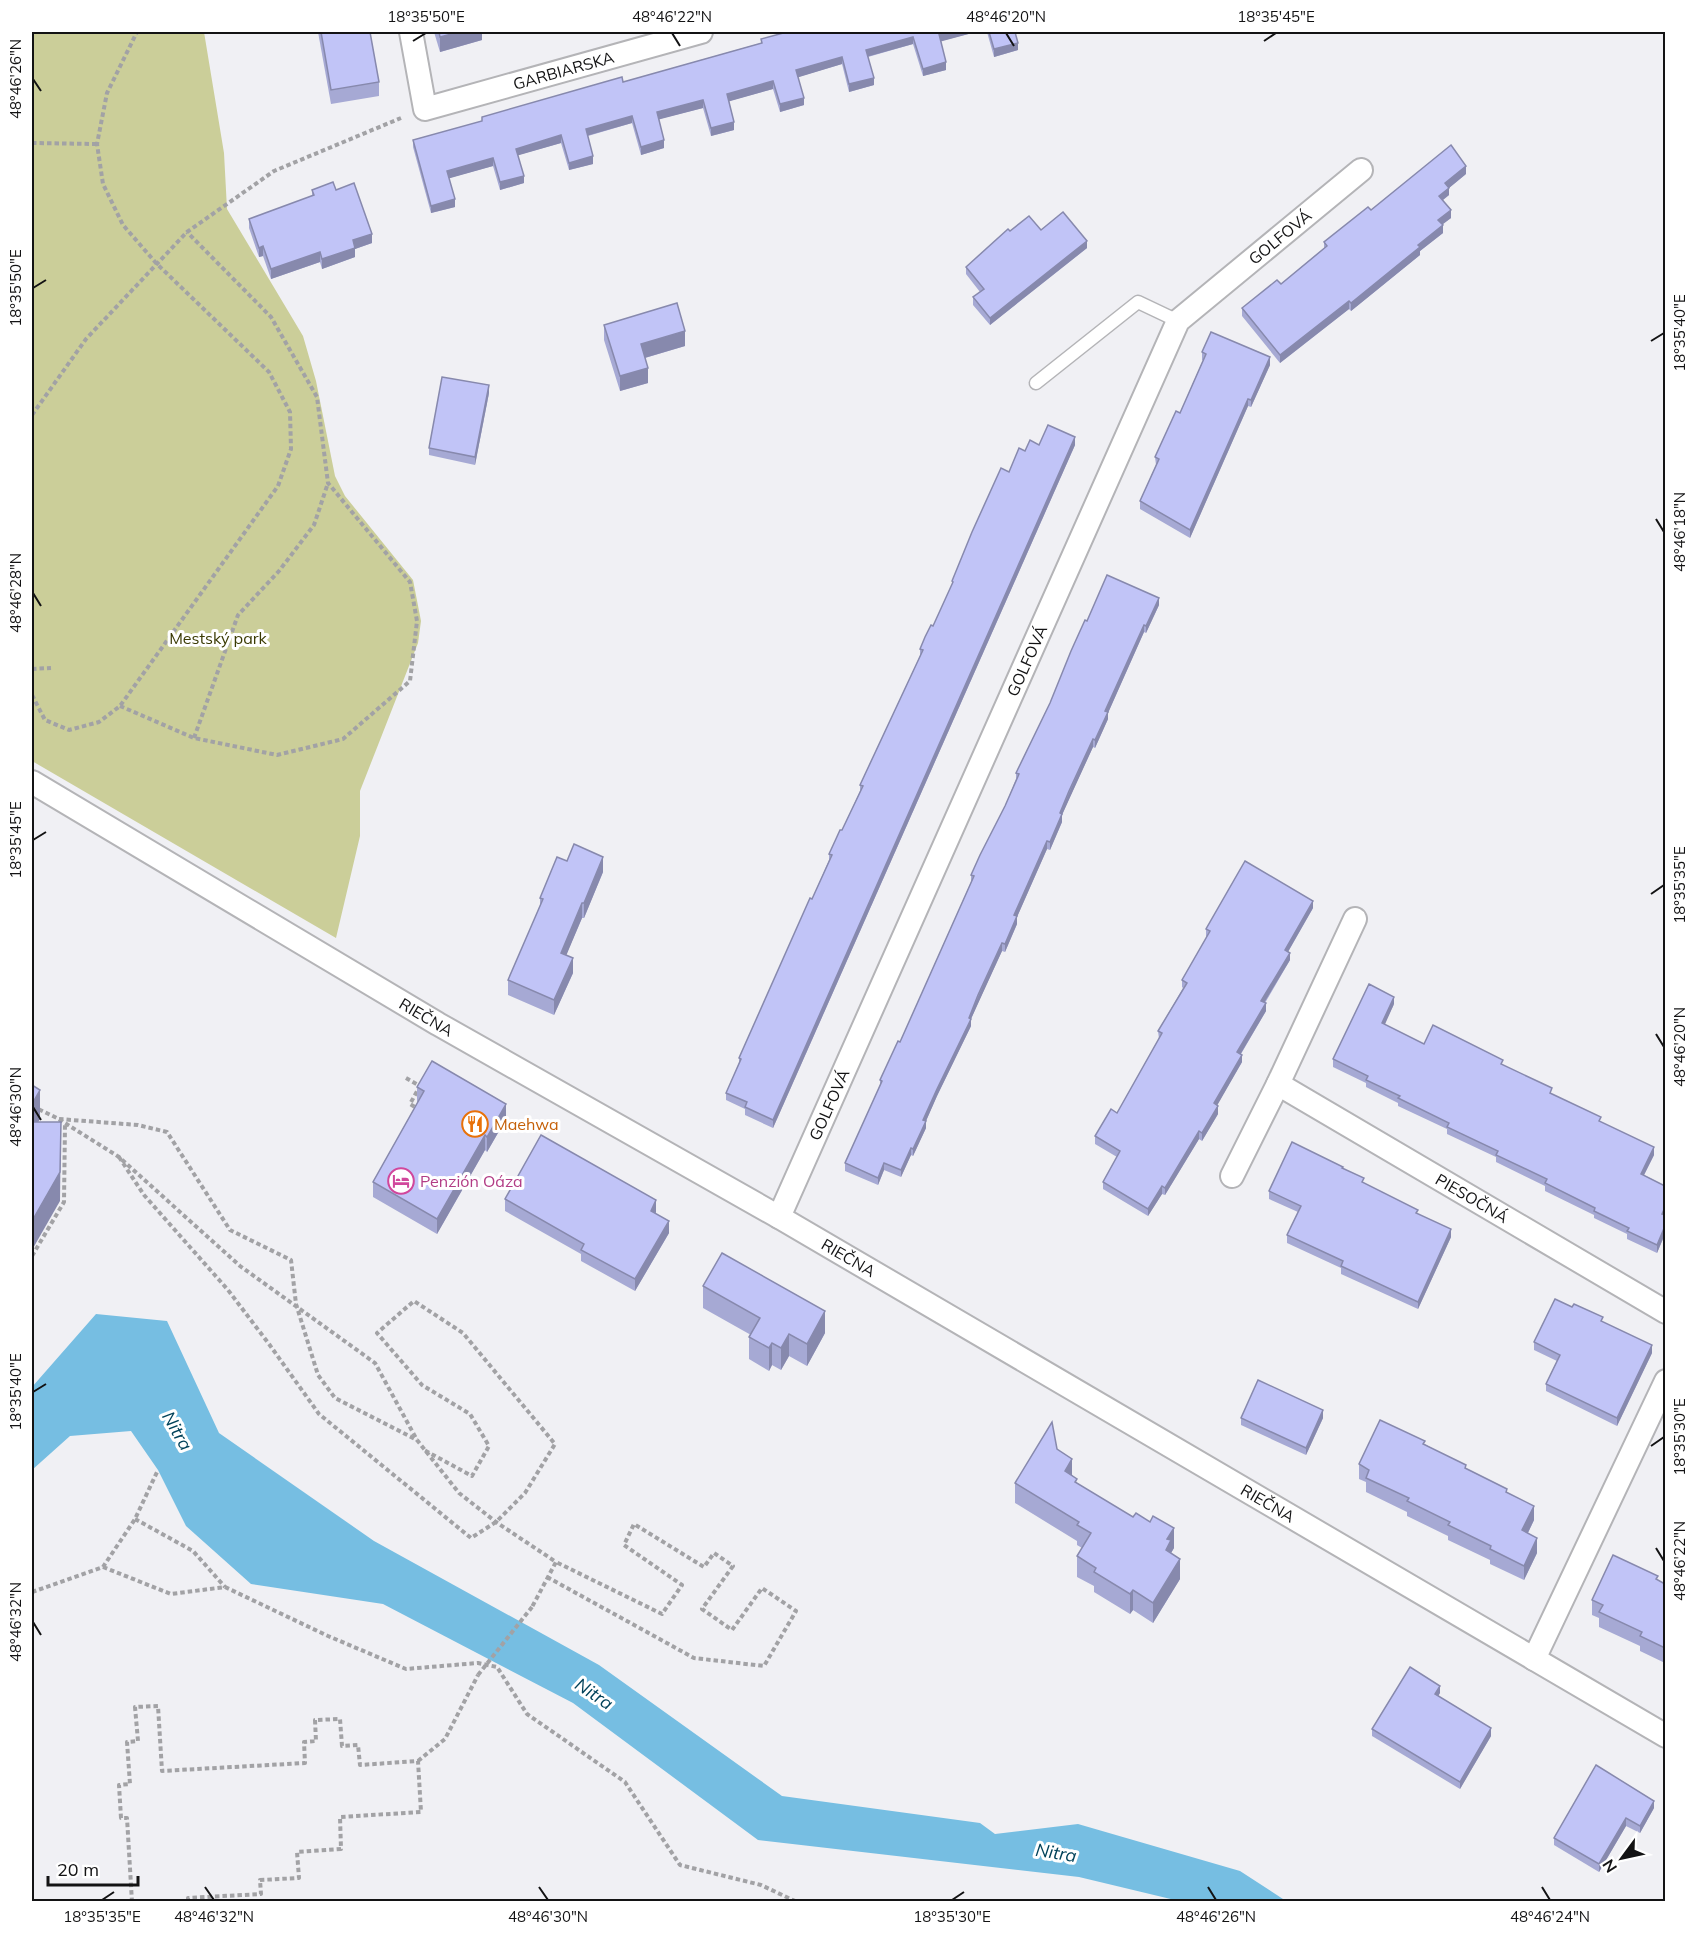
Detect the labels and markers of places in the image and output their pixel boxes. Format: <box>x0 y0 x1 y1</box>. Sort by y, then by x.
restaurant icon: Maehwa <box>460 1109 490 1139</box>
place label: Maehwa <box>494 1114 559 1134</box>
hotel icon: Penzión Oáza <box>386 1166 416 1196</box>
place label: Penzión Oáza <box>420 1171 523 1191</box>

